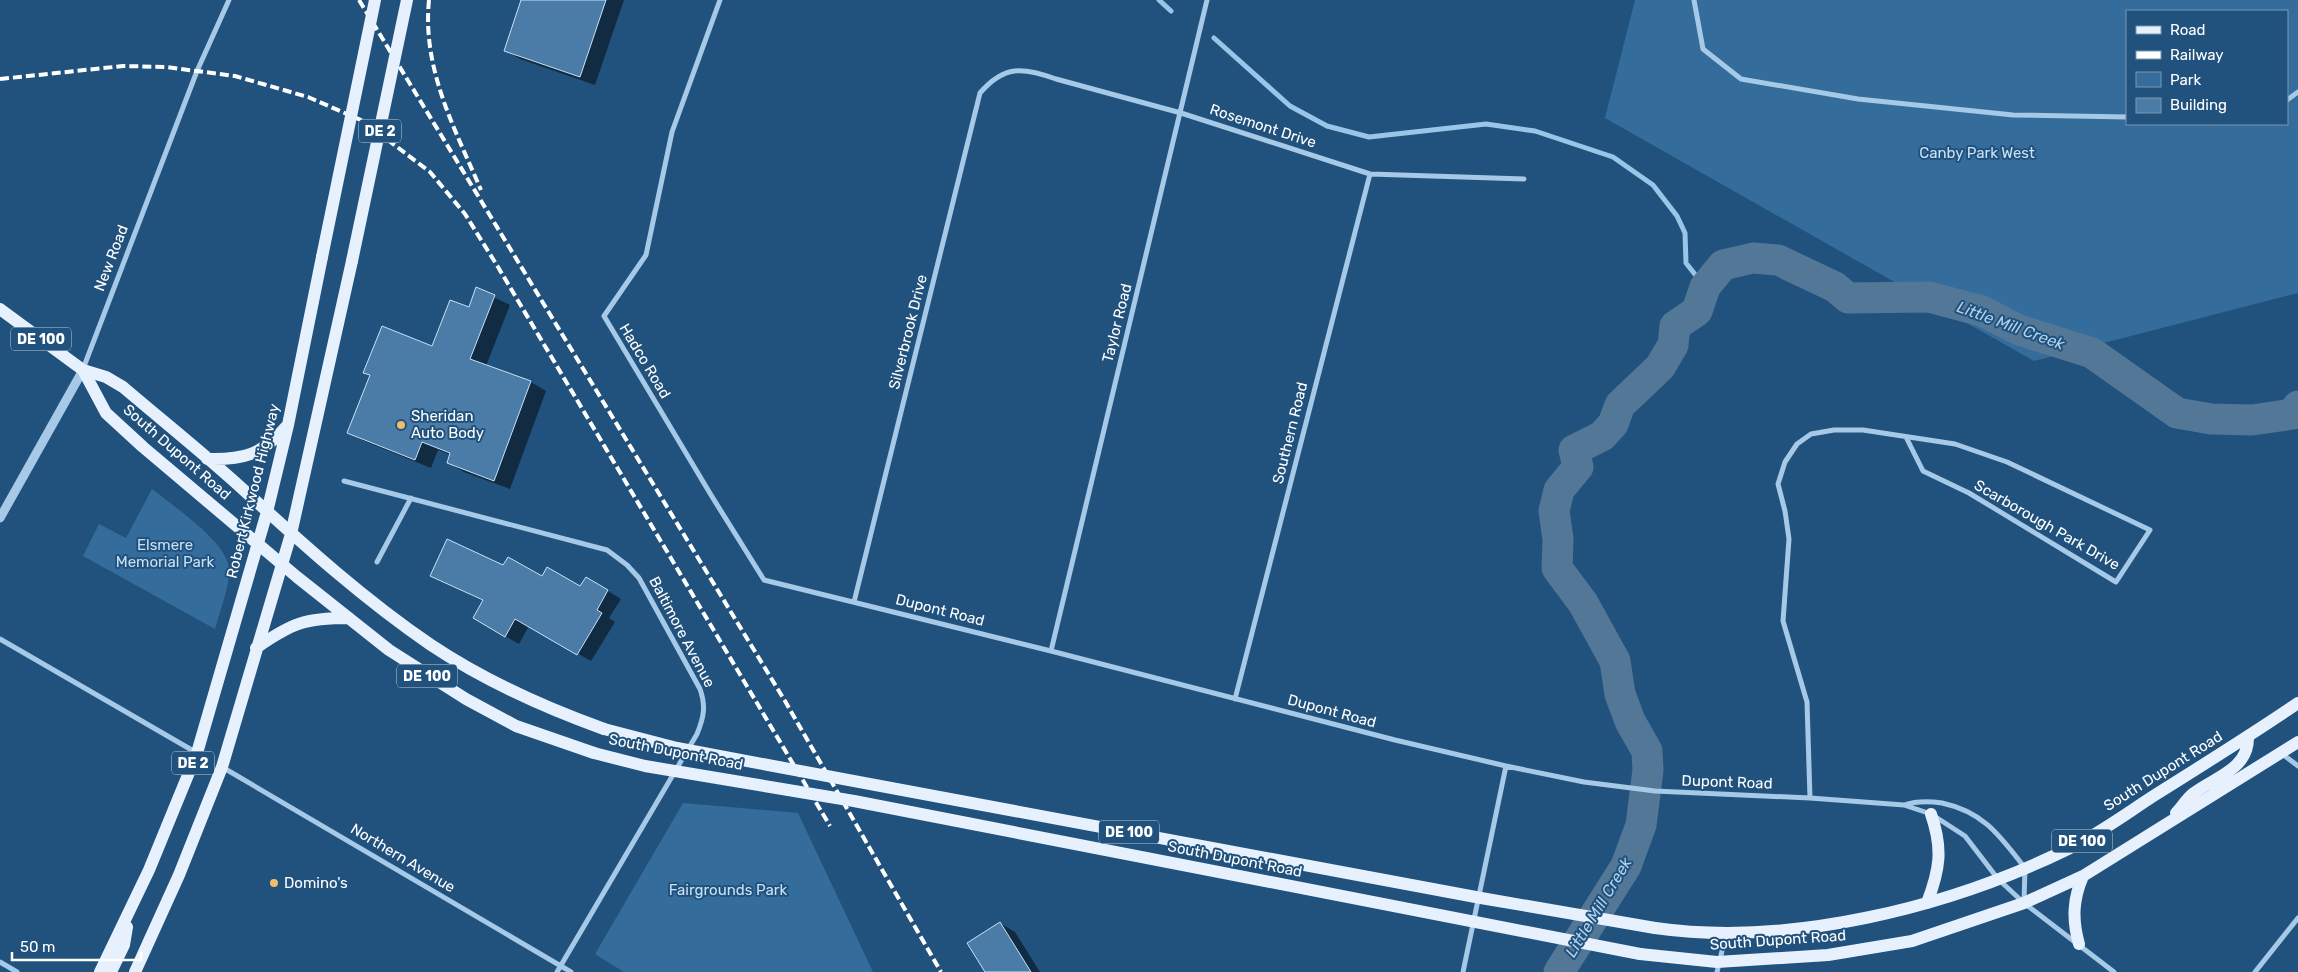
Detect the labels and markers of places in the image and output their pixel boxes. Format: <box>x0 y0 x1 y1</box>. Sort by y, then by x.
place label: Sheridan Auto Body <box>411 407 484 442</box>
marker: Sheridan Auto Body <box>395 419 407 431</box>
place label: Domino's <box>284 874 348 892</box>
marker: Domino's <box>268 877 280 889</box>

